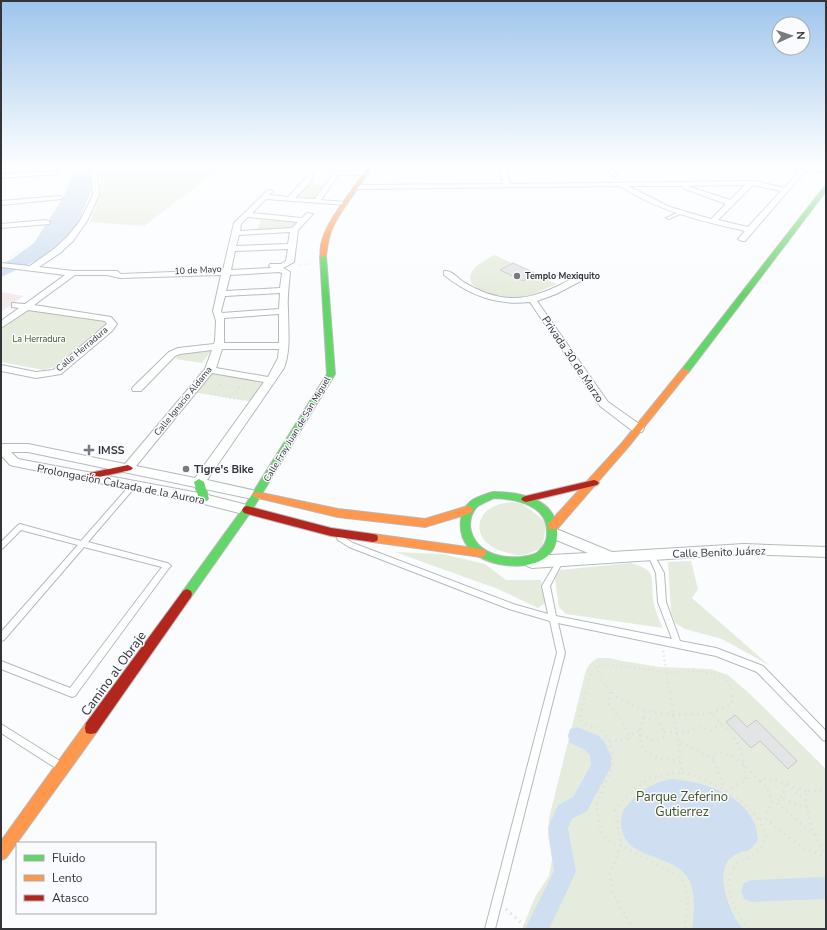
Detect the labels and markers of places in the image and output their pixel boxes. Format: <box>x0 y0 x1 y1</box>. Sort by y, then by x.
place label: Templo Mexiquito <box>525 270 600 282</box>
marker: Templo Mexiquito <box>512 271 522 281</box>
place label: IMSS <box>98 443 125 458</box>
marker: IMSS <box>83 444 95 456</box>
place label: Tigre's Bike <box>194 462 254 477</box>
marker: Tigre's Bike <box>181 464 191 474</box>

